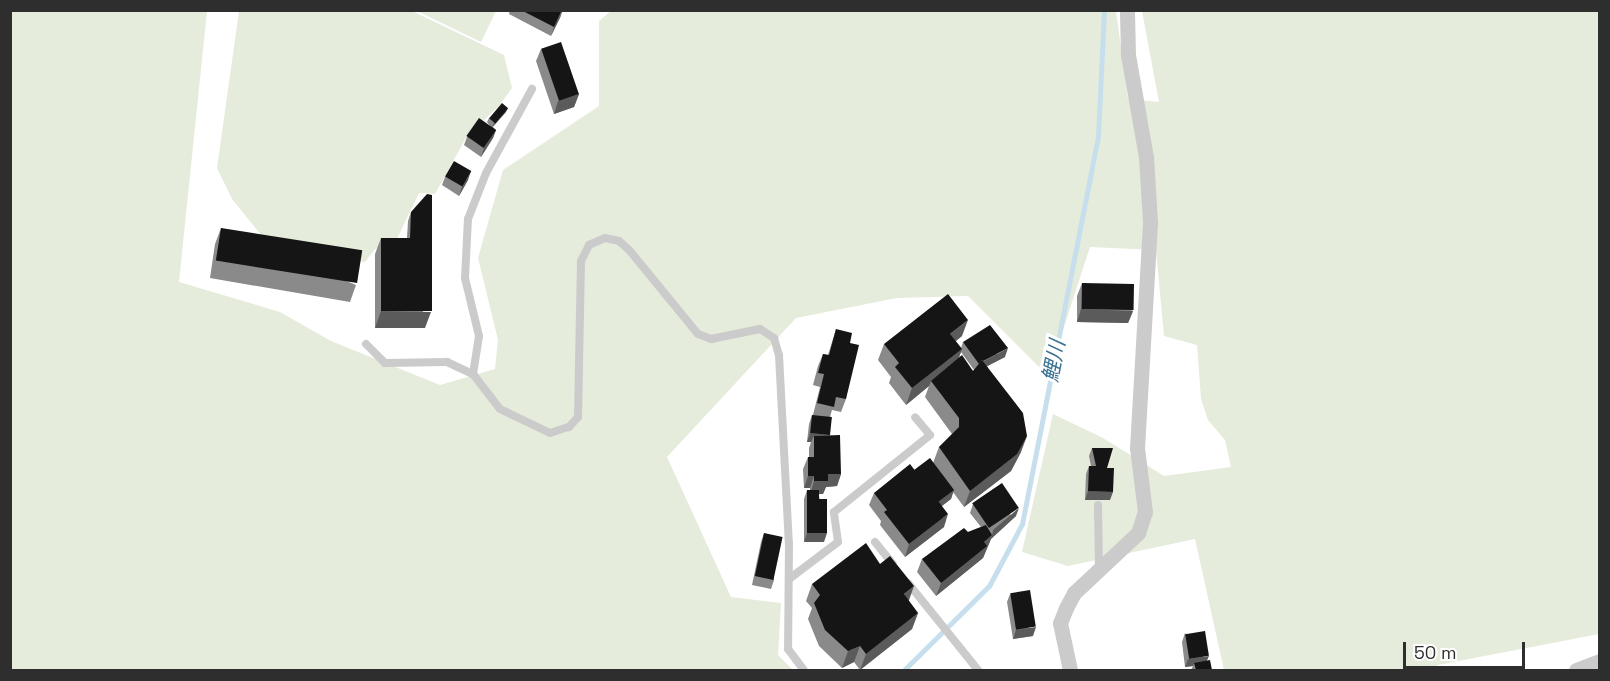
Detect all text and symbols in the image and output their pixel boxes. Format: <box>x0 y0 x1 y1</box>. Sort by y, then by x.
water label: 鯉川 <box>1038 338 1070 384</box>
scale bar <box>1406 630 1528 668</box>
text: 50 m <box>1414 641 1456 664</box>

